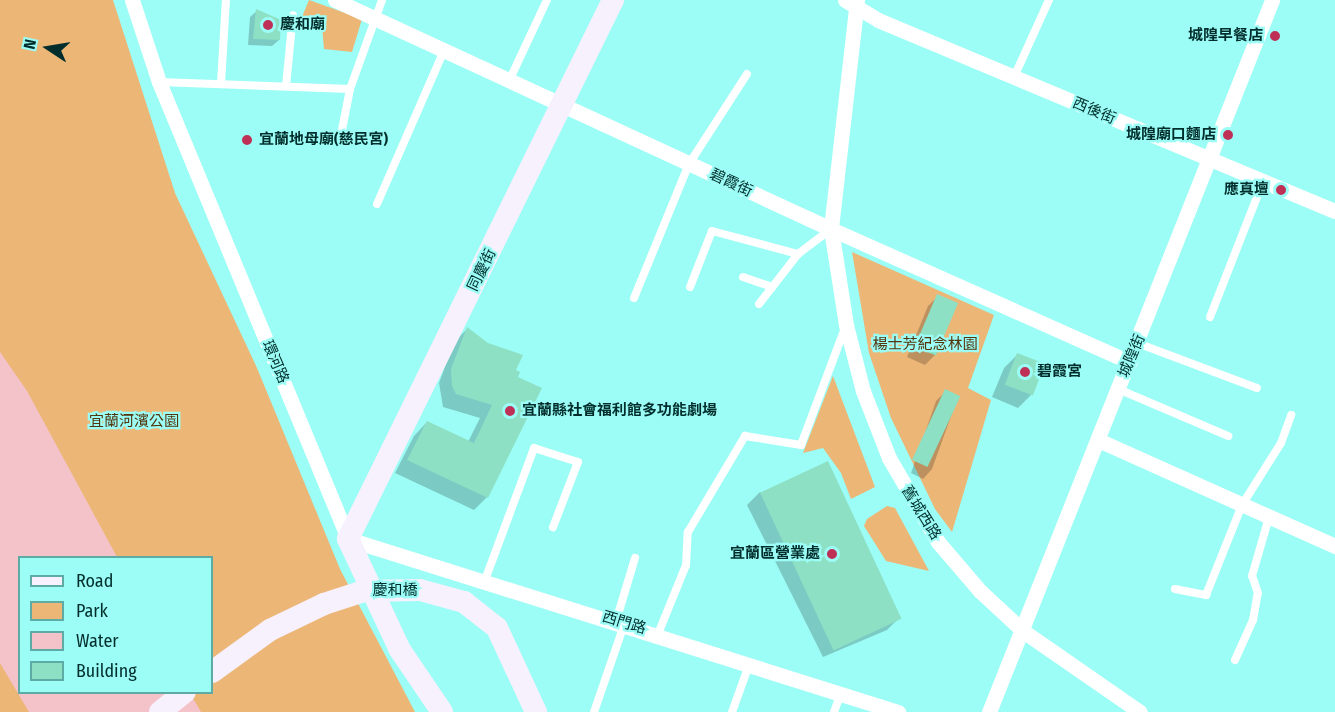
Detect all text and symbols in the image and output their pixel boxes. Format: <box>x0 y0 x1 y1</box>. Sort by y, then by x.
place label: 慶和廟 <box>280 16 325 34</box>
north arrow <box>18 18 78 78</box>
marker: 慶和廟 <box>261 18 275 32</box>
place label: 城隍早餐店 <box>1188 27 1263 45</box>
marker: 城隍早餐店 <box>1268 29 1282 43</box>
text: N <box>20 37 40 51</box>
street label: 西後街 <box>1070 94 1118 128</box>
place label: 城隍廟口麵店 <box>1126 126 1216 144</box>
marker: 城隍廟口麵店 <box>1221 128 1235 142</box>
place label: 宜蘭地母廟(慈民宮) <box>259 131 388 149</box>
marker: 宜蘭地母廟(慈民宮) <box>240 133 254 147</box>
street label: 碧霞街 <box>707 165 755 201</box>
place label: 應真壇 <box>1224 181 1269 199</box>
marker: 應真壇 <box>1274 183 1288 197</box>
street label: 同慶街 <box>464 246 500 294</box>
street label: 城隍街 <box>1115 332 1149 380</box>
park label: 楊士芳紀念林園 <box>873 336 977 354</box>
street label: 環河路 <box>258 338 292 386</box>
place label: 碧霞宮 <box>1037 363 1082 381</box>
marker: 碧霞宮 <box>1018 365 1032 379</box>
place label: 宜蘭縣社會福利館多功能劇場 <box>522 402 717 420</box>
marker: 宜蘭縣社會福利館多功能劇場 <box>503 404 517 418</box>
park label: 宜蘭河濱公園 <box>89 413 179 431</box>
street label: 舊城西路 <box>897 483 945 543</box>
place label: 宜蘭區營業處 <box>730 545 820 563</box>
marker: 宜蘭區營業處 <box>825 547 839 561</box>
legend <box>18 556 213 694</box>
text: Road <box>76 570 113 592</box>
street label: 慶和橋 <box>373 582 417 600</box>
text: Park <box>76 600 108 622</box>
street label: 西門路 <box>600 608 648 638</box>
text: Water <box>76 630 119 652</box>
text: Building <box>76 660 137 682</box>

